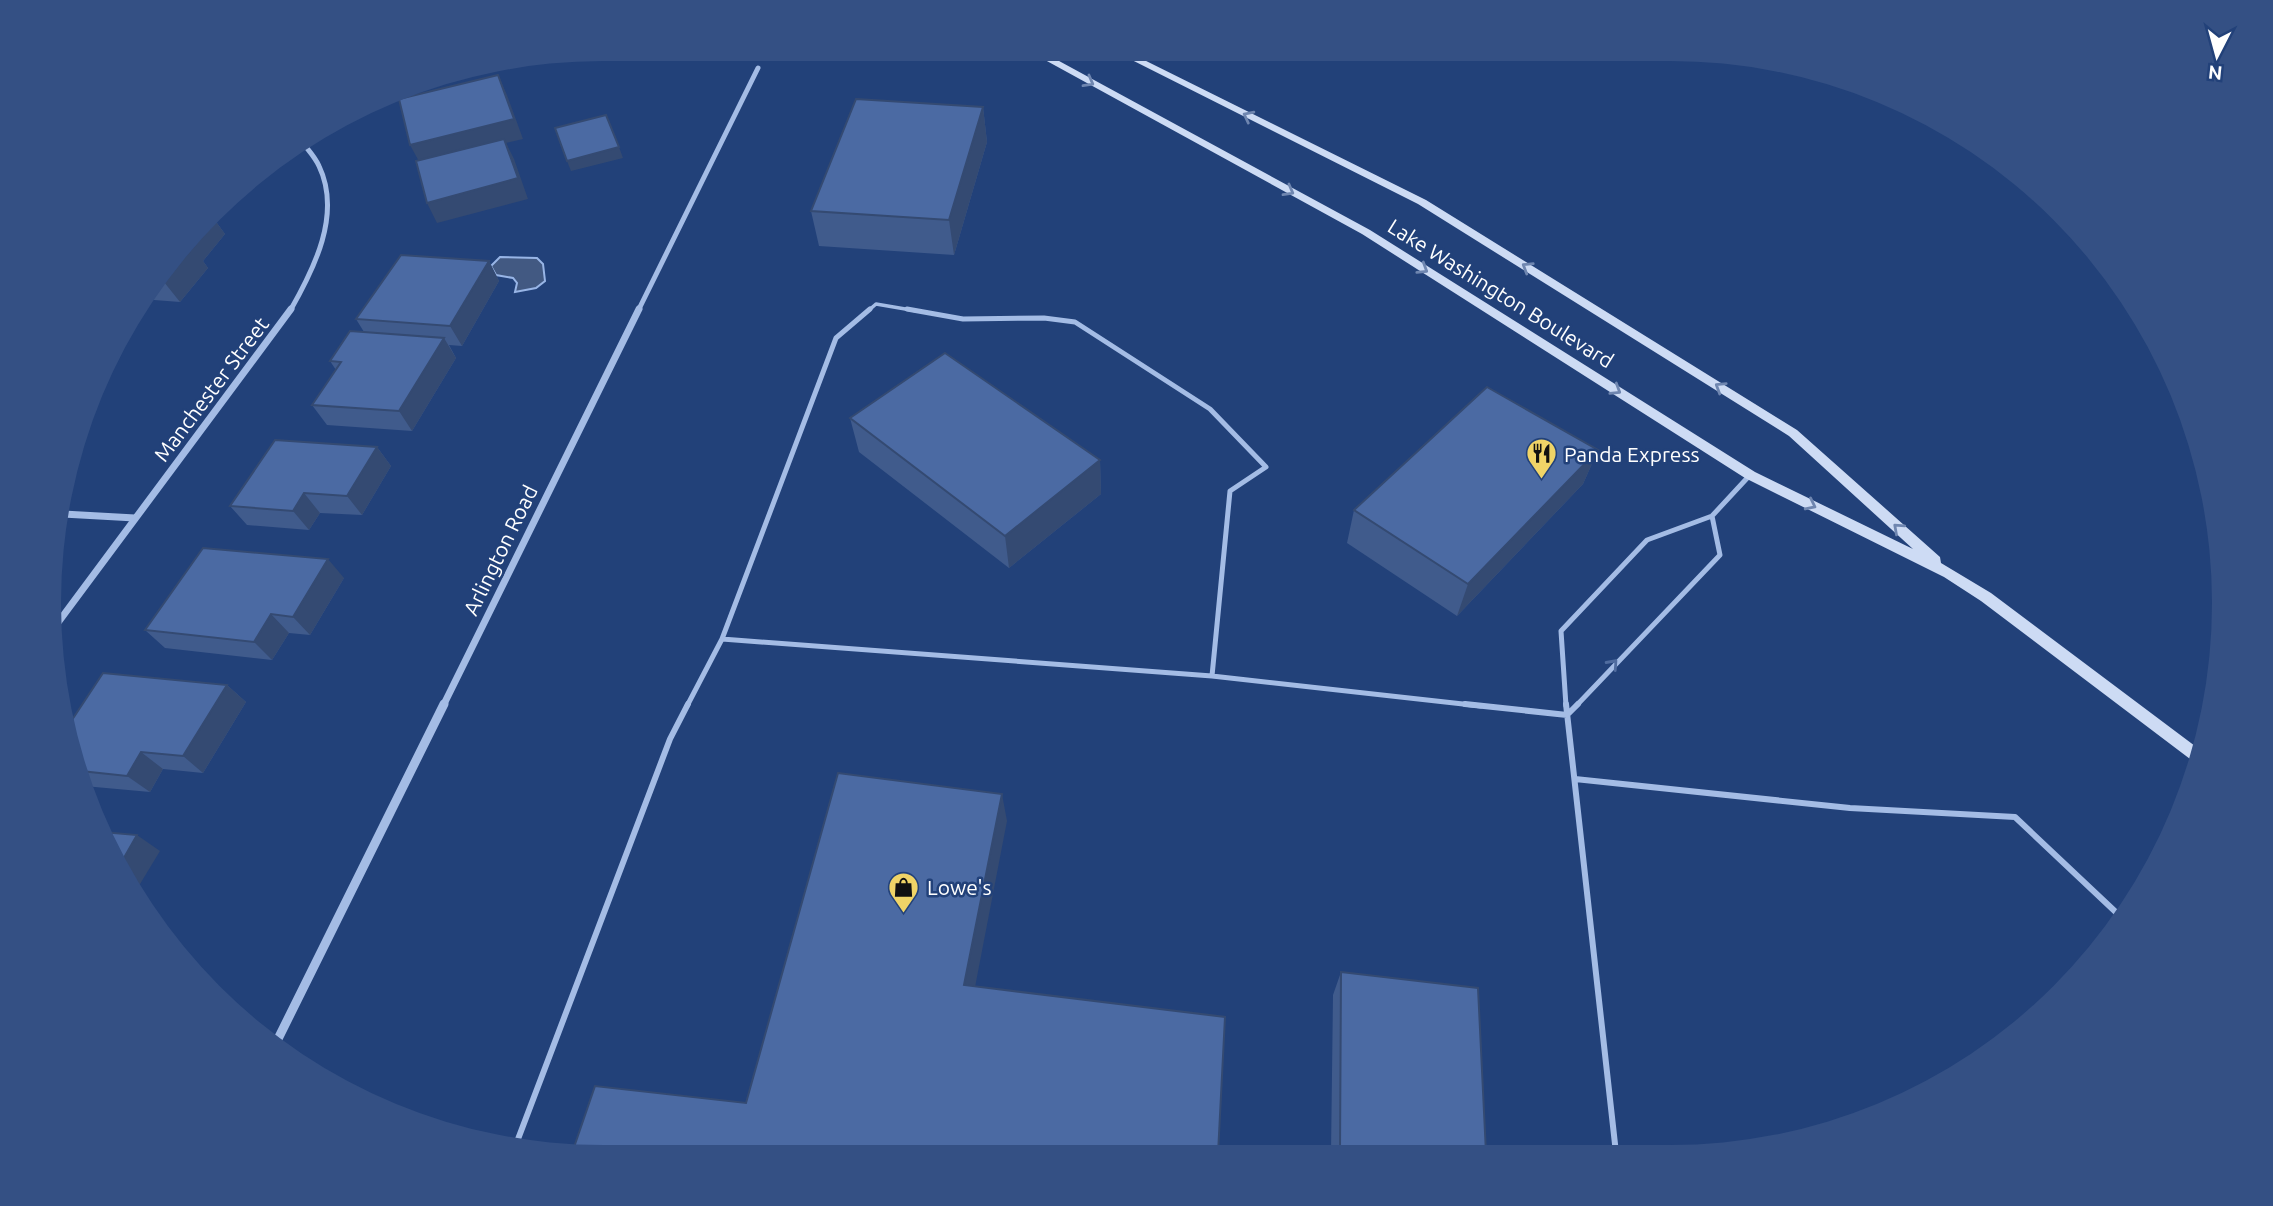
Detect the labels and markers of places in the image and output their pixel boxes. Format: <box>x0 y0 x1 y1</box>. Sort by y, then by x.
restaurant icon: Panda Express <box>1524 437 1558 481</box>
place label: Panda Express <box>1564 442 1700 466</box>
shop icon: Lowe's <box>887 870 921 914</box>
place label: Lowe's <box>927 875 992 899</box>

